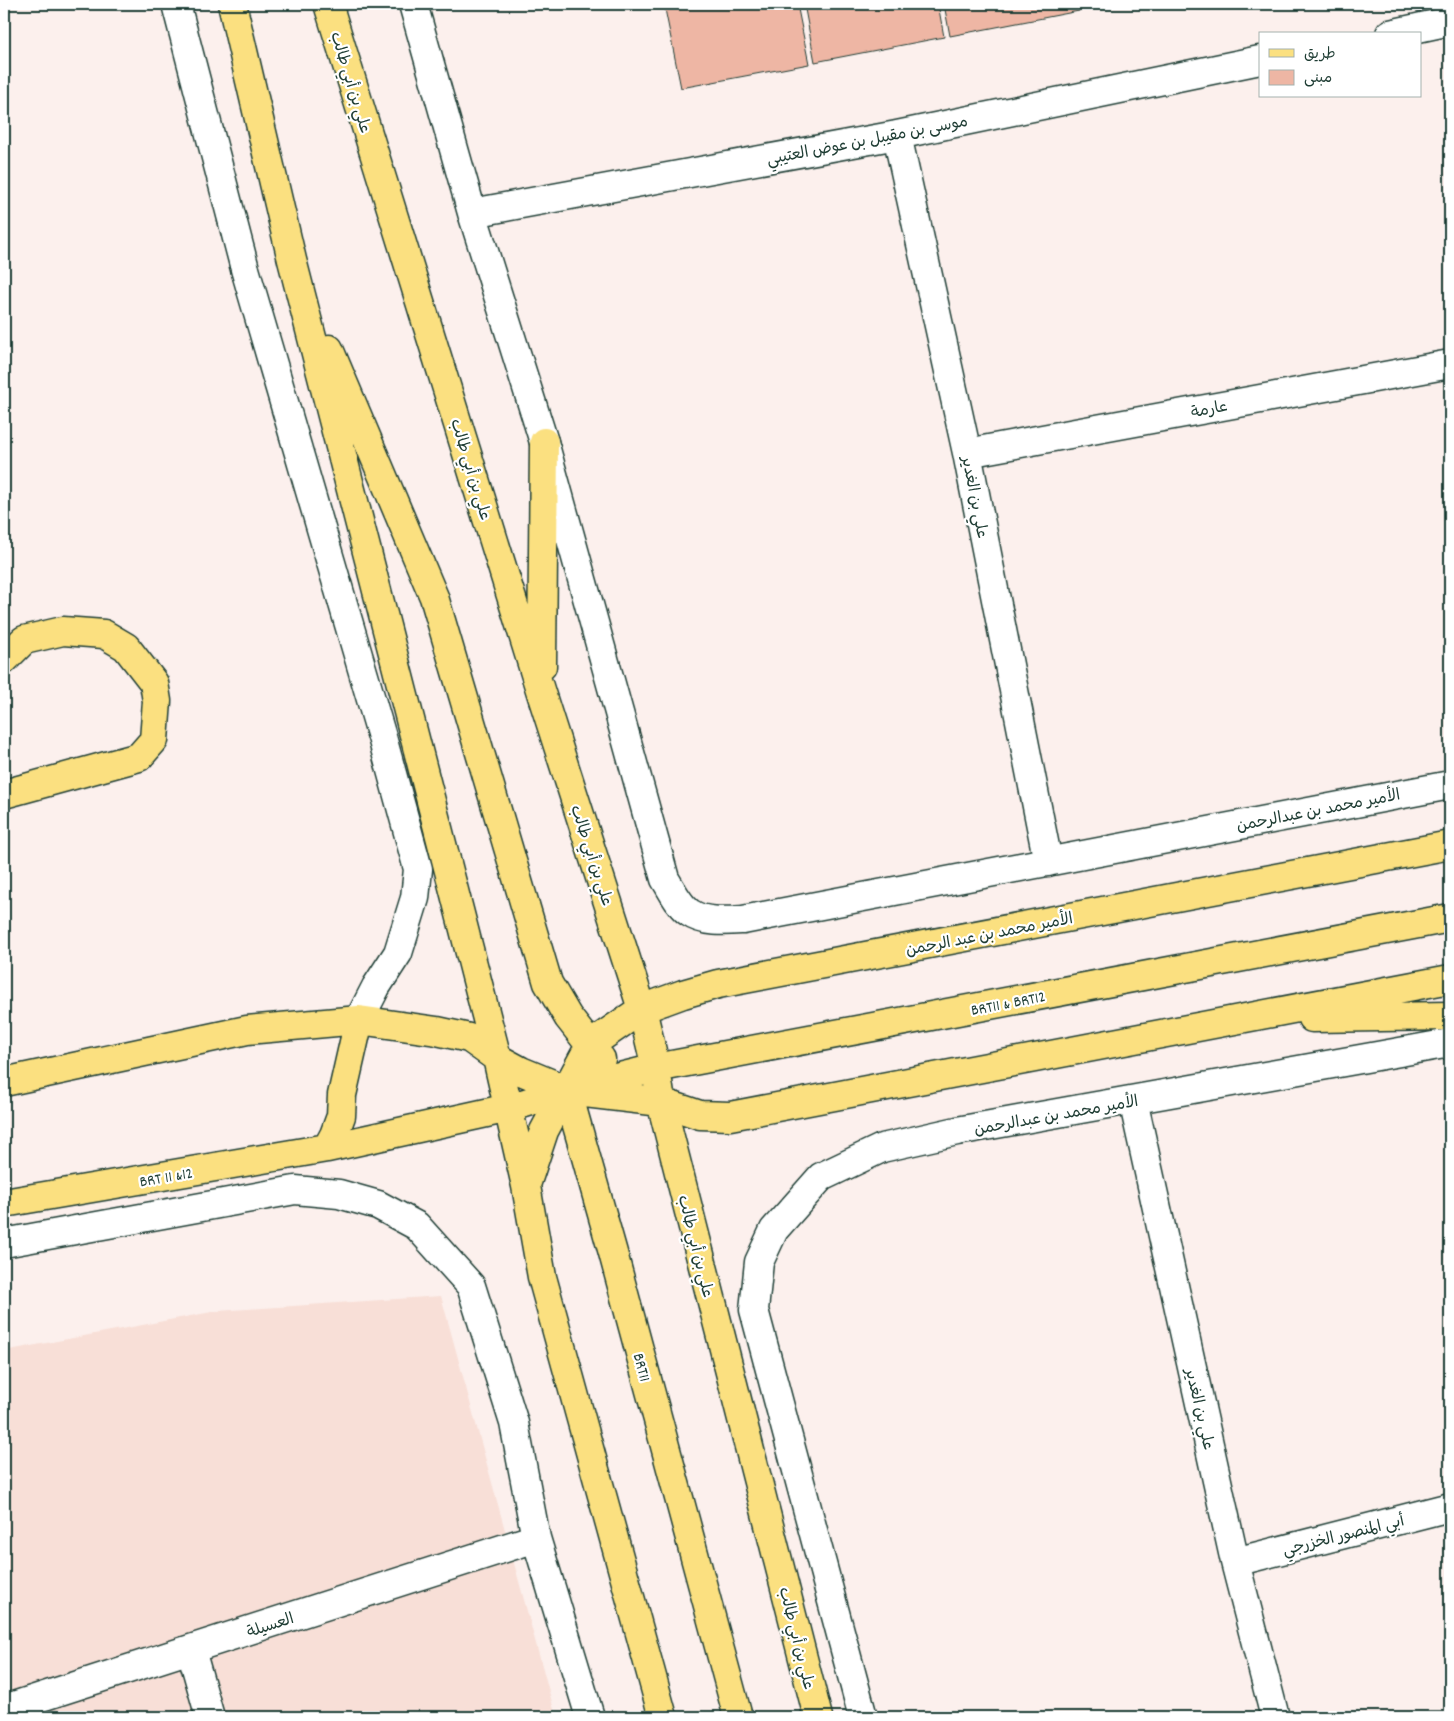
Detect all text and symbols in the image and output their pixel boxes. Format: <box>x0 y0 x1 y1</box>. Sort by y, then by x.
street label: علي بن أبي طالب <box>322 29 376 137</box>
legend <box>1259 32 1422 98</box>
text: طريق <box>1304 44 1336 66</box>
text: مبنى <box>1304 68 1332 90</box>
street label: موسى بن مقيبل بن عوض العتيبي <box>765 111 970 173</box>
street label: عارمة <box>1189 396 1230 425</box>
street label: علي بن أبي طالب <box>442 416 496 524</box>
street label: علي بن الغدير <box>953 453 993 541</box>
street label: الأمير محمد بن عبدالرحمن <box>1234 783 1402 839</box>
street label: علي بن أبي طالب <box>563 802 618 910</box>
street label: الأمير محمد بن عبد الرحمن <box>904 907 1075 963</box>
street label: BRT11 & BRT12 <box>969 986 1048 1023</box>
street label: الأمير محمد بن عبدالرحمن <box>972 1090 1140 1142</box>
street label: BRT 11 &12 <box>138 1162 195 1194</box>
street label: علي بن أبي طالب <box>670 1193 718 1301</box>
street label: BRT11 <box>626 1351 655 1385</box>
street label: علي بن الغدير <box>1177 1365 1219 1453</box>
street label: أبي المنصور الخزرجي <box>1280 1510 1407 1564</box>
street label: علي بن أبي طالب <box>771 1585 819 1693</box>
street label: العسيلة <box>244 1608 297 1645</box>

